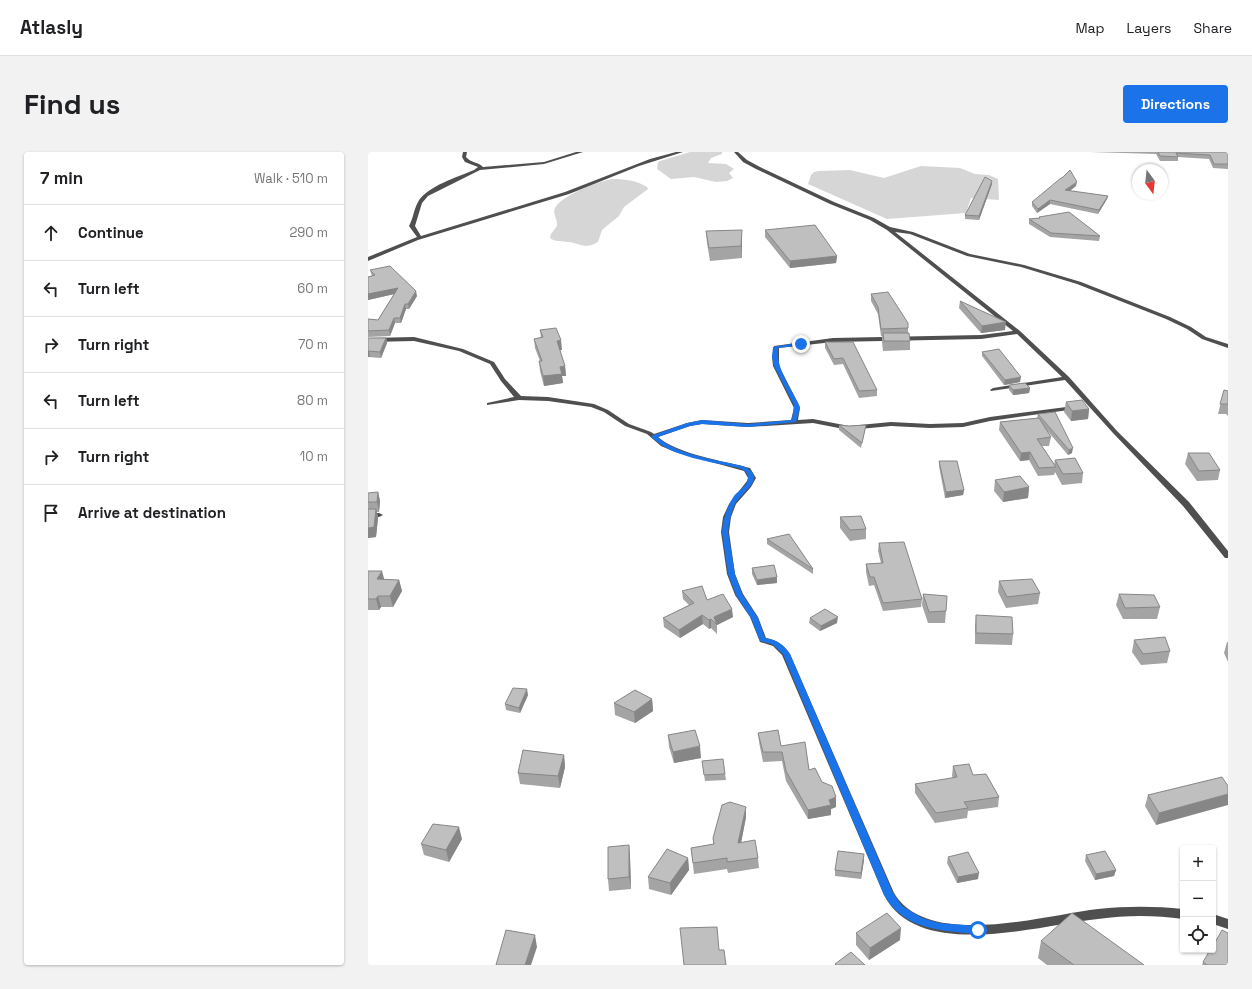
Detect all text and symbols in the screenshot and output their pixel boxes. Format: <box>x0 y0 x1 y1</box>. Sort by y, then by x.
text: Atlasly <box>20 15 83 40</box>
text: Map <box>1075 19 1105 37</box>
text: Layers <box>1127 19 1171 37</box>
text: Share <box>1193 19 1232 37</box>
button: Directions <box>1123 85 1228 123</box>
text: Find us <box>24 86 121 122</box>
north arrow <box>1132 164 1168 200</box>
text: 7 min <box>40 167 83 189</box>
text: Walk · 510 m <box>254 170 328 187</box>
icon: ahead <box>40 222 62 244</box>
text: Continue <box>78 223 144 242</box>
text: 290 m <box>289 224 328 241</box>
icon: left <box>40 278 62 300</box>
text: Turn left <box>78 279 140 298</box>
text: 60 m <box>297 280 328 297</box>
icon: right <box>40 334 62 356</box>
text: Turn right <box>78 335 149 354</box>
route end <box>792 335 810 353</box>
text: 70 m <box>298 336 328 353</box>
icon: left <box>40 390 62 412</box>
text: Turn left <box>78 391 140 410</box>
text: 80 m <box>297 392 328 409</box>
icon: right <box>40 446 62 468</box>
text: Turn right <box>78 447 149 466</box>
text: 10 m <box>300 448 328 465</box>
icon: arrive <box>40 502 62 524</box>
text: Arrive at destination <box>78 503 226 522</box>
map controls <box>1180 845 1216 953</box>
button: + <box>1180 845 1216 881</box>
button: − <box>1180 881 1216 917</box>
button: locate <box>1180 917 1216 953</box>
route start <box>969 921 987 939</box>

